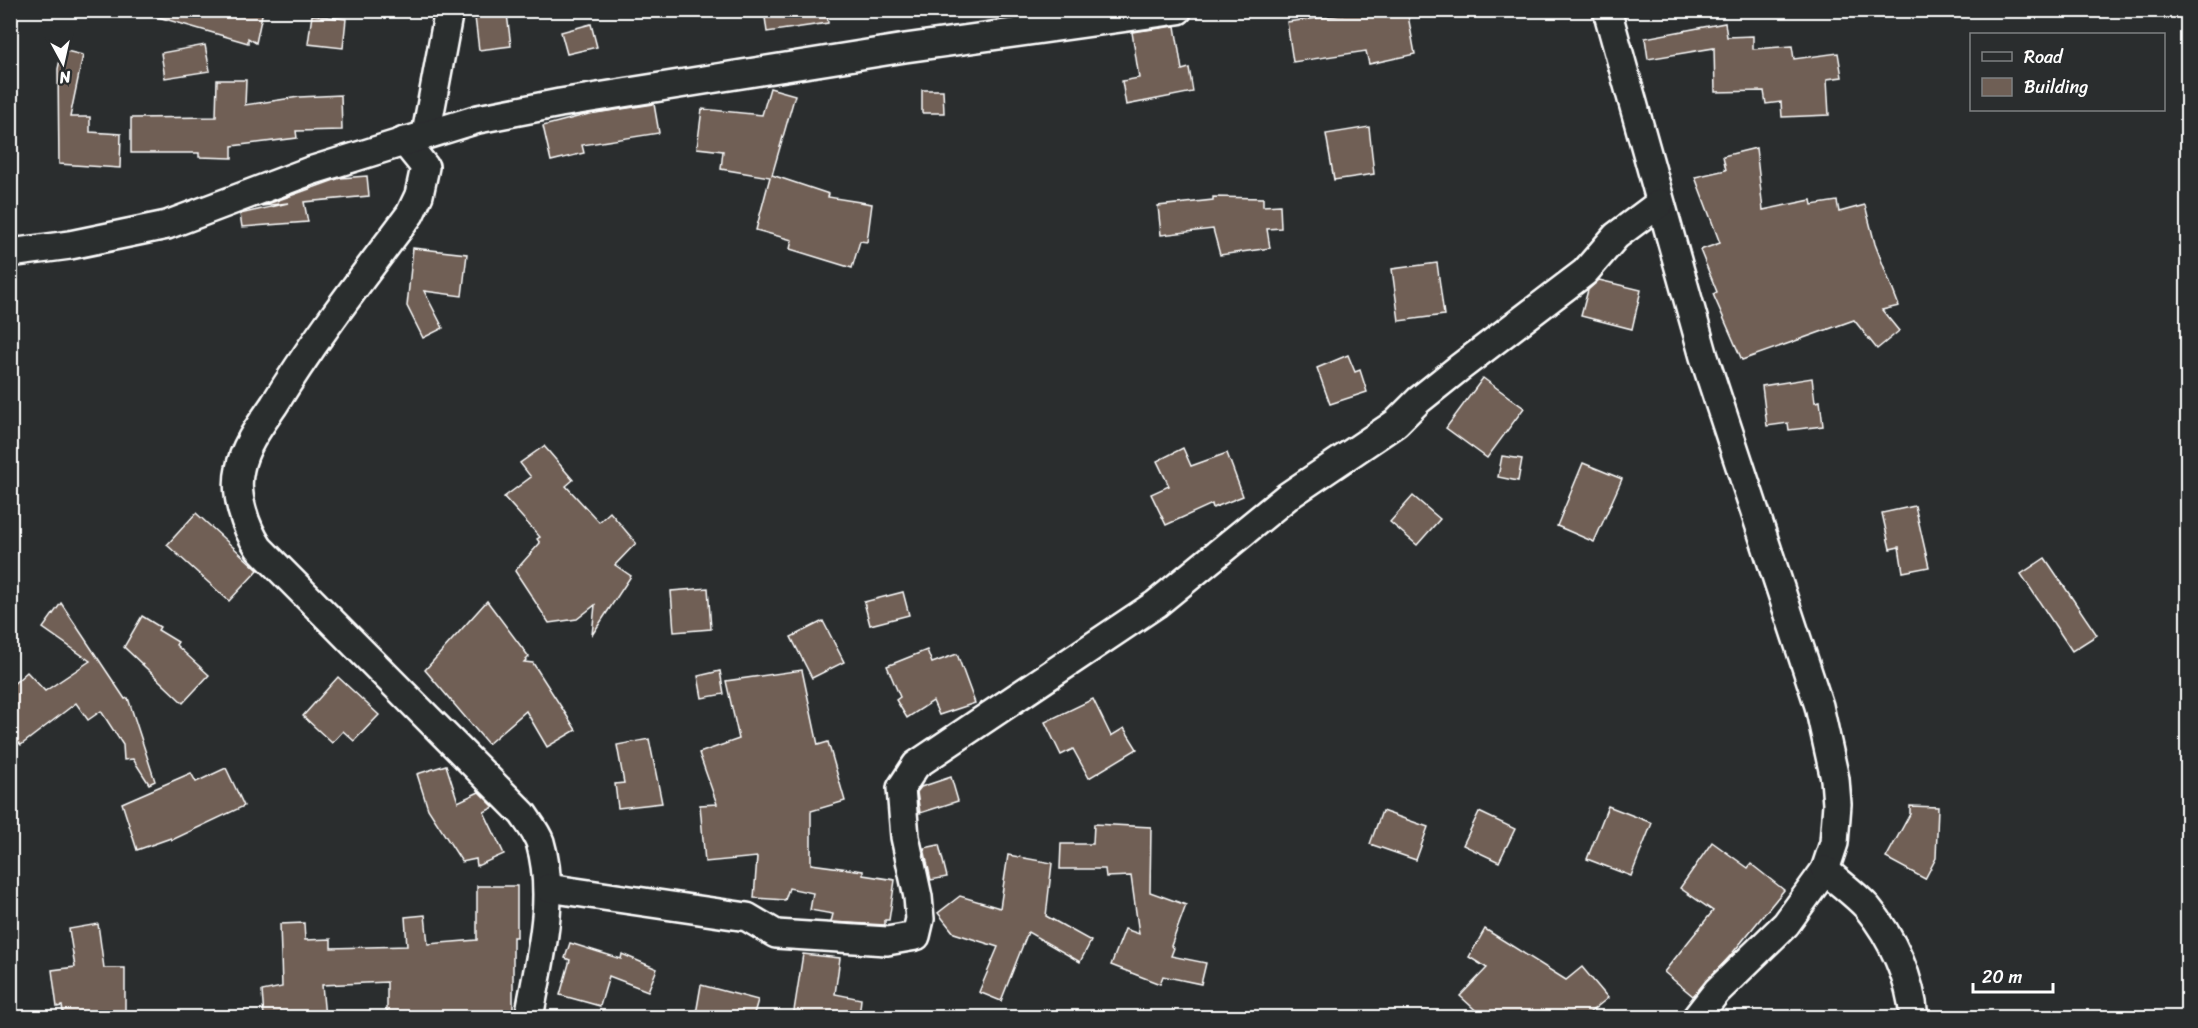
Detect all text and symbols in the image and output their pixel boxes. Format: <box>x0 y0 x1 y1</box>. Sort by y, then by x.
north arrow <box>33 33 93 93</box>
legend <box>1970 33 2165 111</box>
text: Road <box>2024 41 2064 73</box>
text: N <box>57 62 74 93</box>
text: Building <box>2024 71 2088 103</box>
scale bar <box>1973 956 2052 994</box>
text: 20 m <box>1982 961 2022 993</box>

